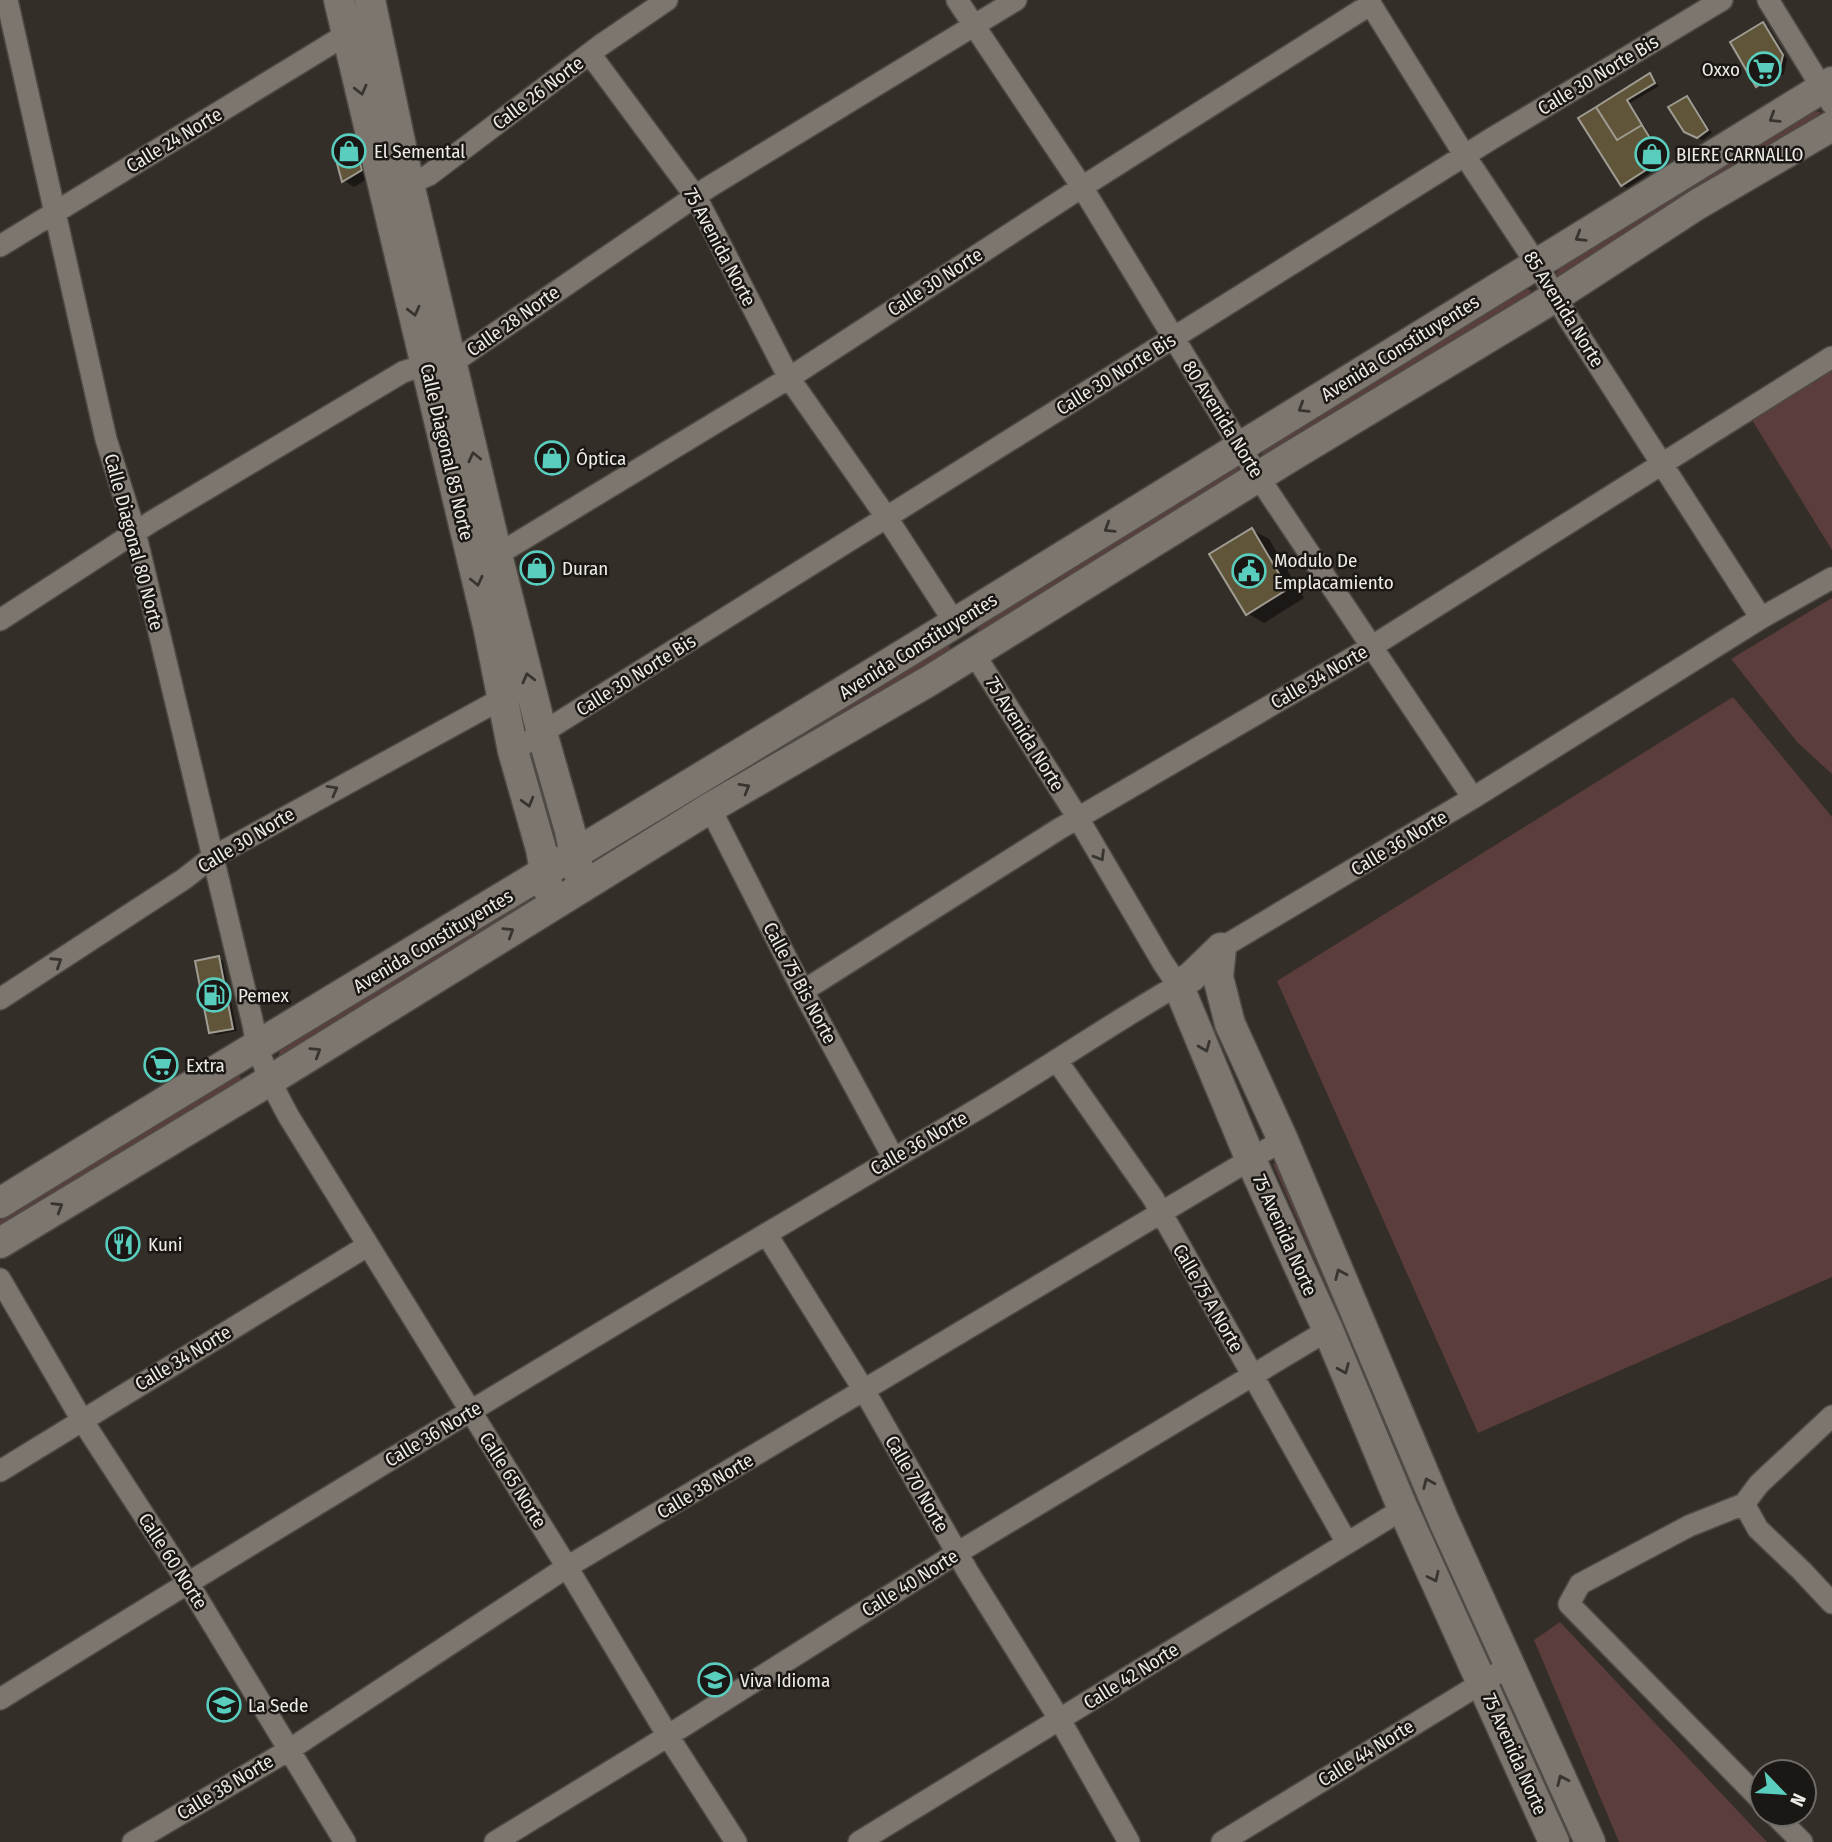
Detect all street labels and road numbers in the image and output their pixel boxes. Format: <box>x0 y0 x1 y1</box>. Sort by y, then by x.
street label: Calle 30 Norte Bis <box>1534 30 1662 120</box>
street label: Calle 26 Norte <box>488 51 588 135</box>
street label: Calle 24 Norte <box>122 102 226 178</box>
street label: 75 Avenida Norte <box>679 184 761 310</box>
street label: Calle 30 Norte <box>883 243 987 321</box>
street label: 85 Avenida Norte <box>1519 247 1609 371</box>
street label: Calle 28 Norte <box>462 281 564 361</box>
street label: Avenida Constituyentes <box>1317 290 1483 406</box>
street label: Calle 30 Norte Bis <box>1052 328 1180 420</box>
street label: 80 Avenida Norte <box>1178 356 1268 482</box>
street label: Calle Diagonal 85 Norte <box>415 361 479 543</box>
street label: Calle Diagonal 80 Norte <box>99 451 169 633</box>
street label: Avenida Constituyentes <box>835 588 1001 704</box>
street label: Calle 30 Norte Bis <box>572 629 700 721</box>
street label: Calle 34 Norte <box>1266 640 1372 714</box>
street label: 75 Avenida Norte <box>981 673 1069 795</box>
street label: Calle 30 Norte <box>193 802 299 878</box>
street label: Calle 36 Norte <box>1347 805 1451 881</box>
street label: Avenida Constituyentes <box>349 884 517 998</box>
street label: Calle 75 Bis Norte <box>758 918 842 1048</box>
street label: Calle 36 Norte <box>866 1106 972 1180</box>
street label: 75 Avenida Norte <box>1248 1171 1322 1299</box>
street label: Calle 75 A Norte <box>1168 1240 1248 1356</box>
street label: Calle 34 Norte <box>131 1320 235 1396</box>
street label: Calle 36 Norte <box>381 1396 485 1472</box>
street label: Calle 65 Norte <box>475 1428 551 1532</box>
street label: Calle 70 Norte <box>880 1432 954 1536</box>
street label: Calle 38 Norte <box>653 1448 757 1524</box>
street label: Calle 60 Norte <box>133 1509 213 1613</box>
street label: Calle 40 Norte <box>858 1544 962 1622</box>
street label: Calle 42 Norte <box>1079 1638 1183 1714</box>
street label: 75 Avenida Norte <box>1478 1690 1552 1818</box>
street label: Calle 44 Norte <box>1314 1714 1418 1792</box>
street label: Calle 38 Norte <box>173 1749 277 1825</box>

